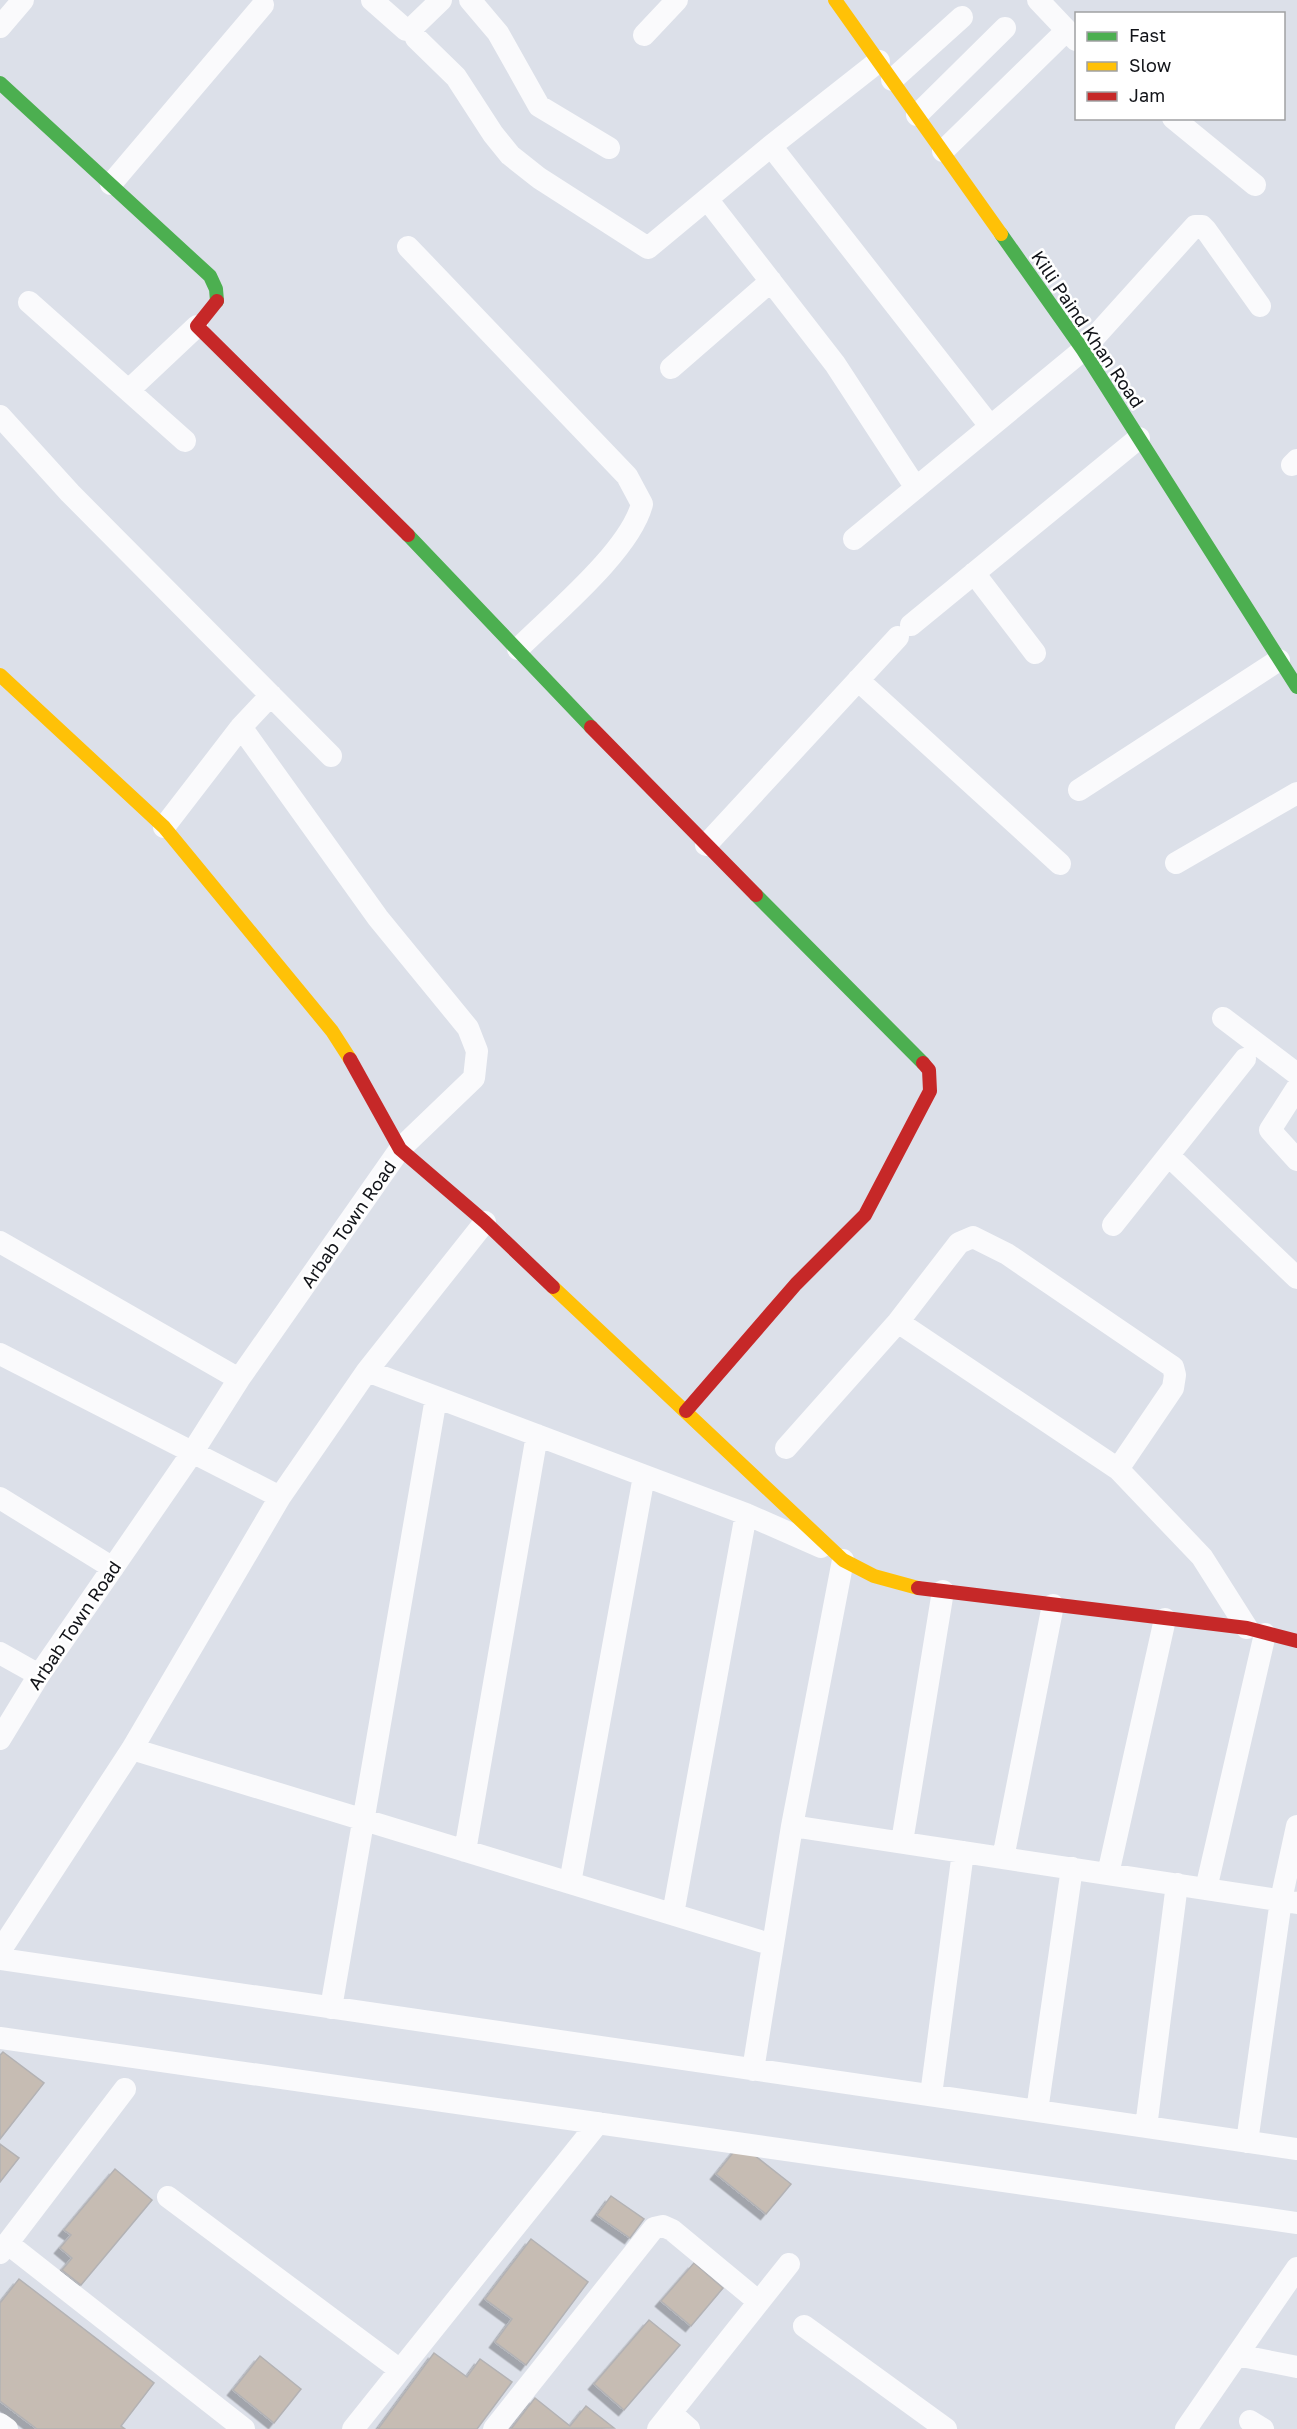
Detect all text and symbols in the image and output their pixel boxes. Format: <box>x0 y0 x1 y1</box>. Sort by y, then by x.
legend <box>1075 12 1285 120</box>
text: Fast <box>1129 24 1166 46</box>
text: Slow <box>1129 54 1172 76</box>
text: Jam <box>1129 84 1165 106</box>
street label: Killi Paind Khan Road <box>1027 246 1149 412</box>
street label: Arbab Town Road <box>296 1156 400 1292</box>
street label: Arbab Town Road <box>23 1557 125 1693</box>

